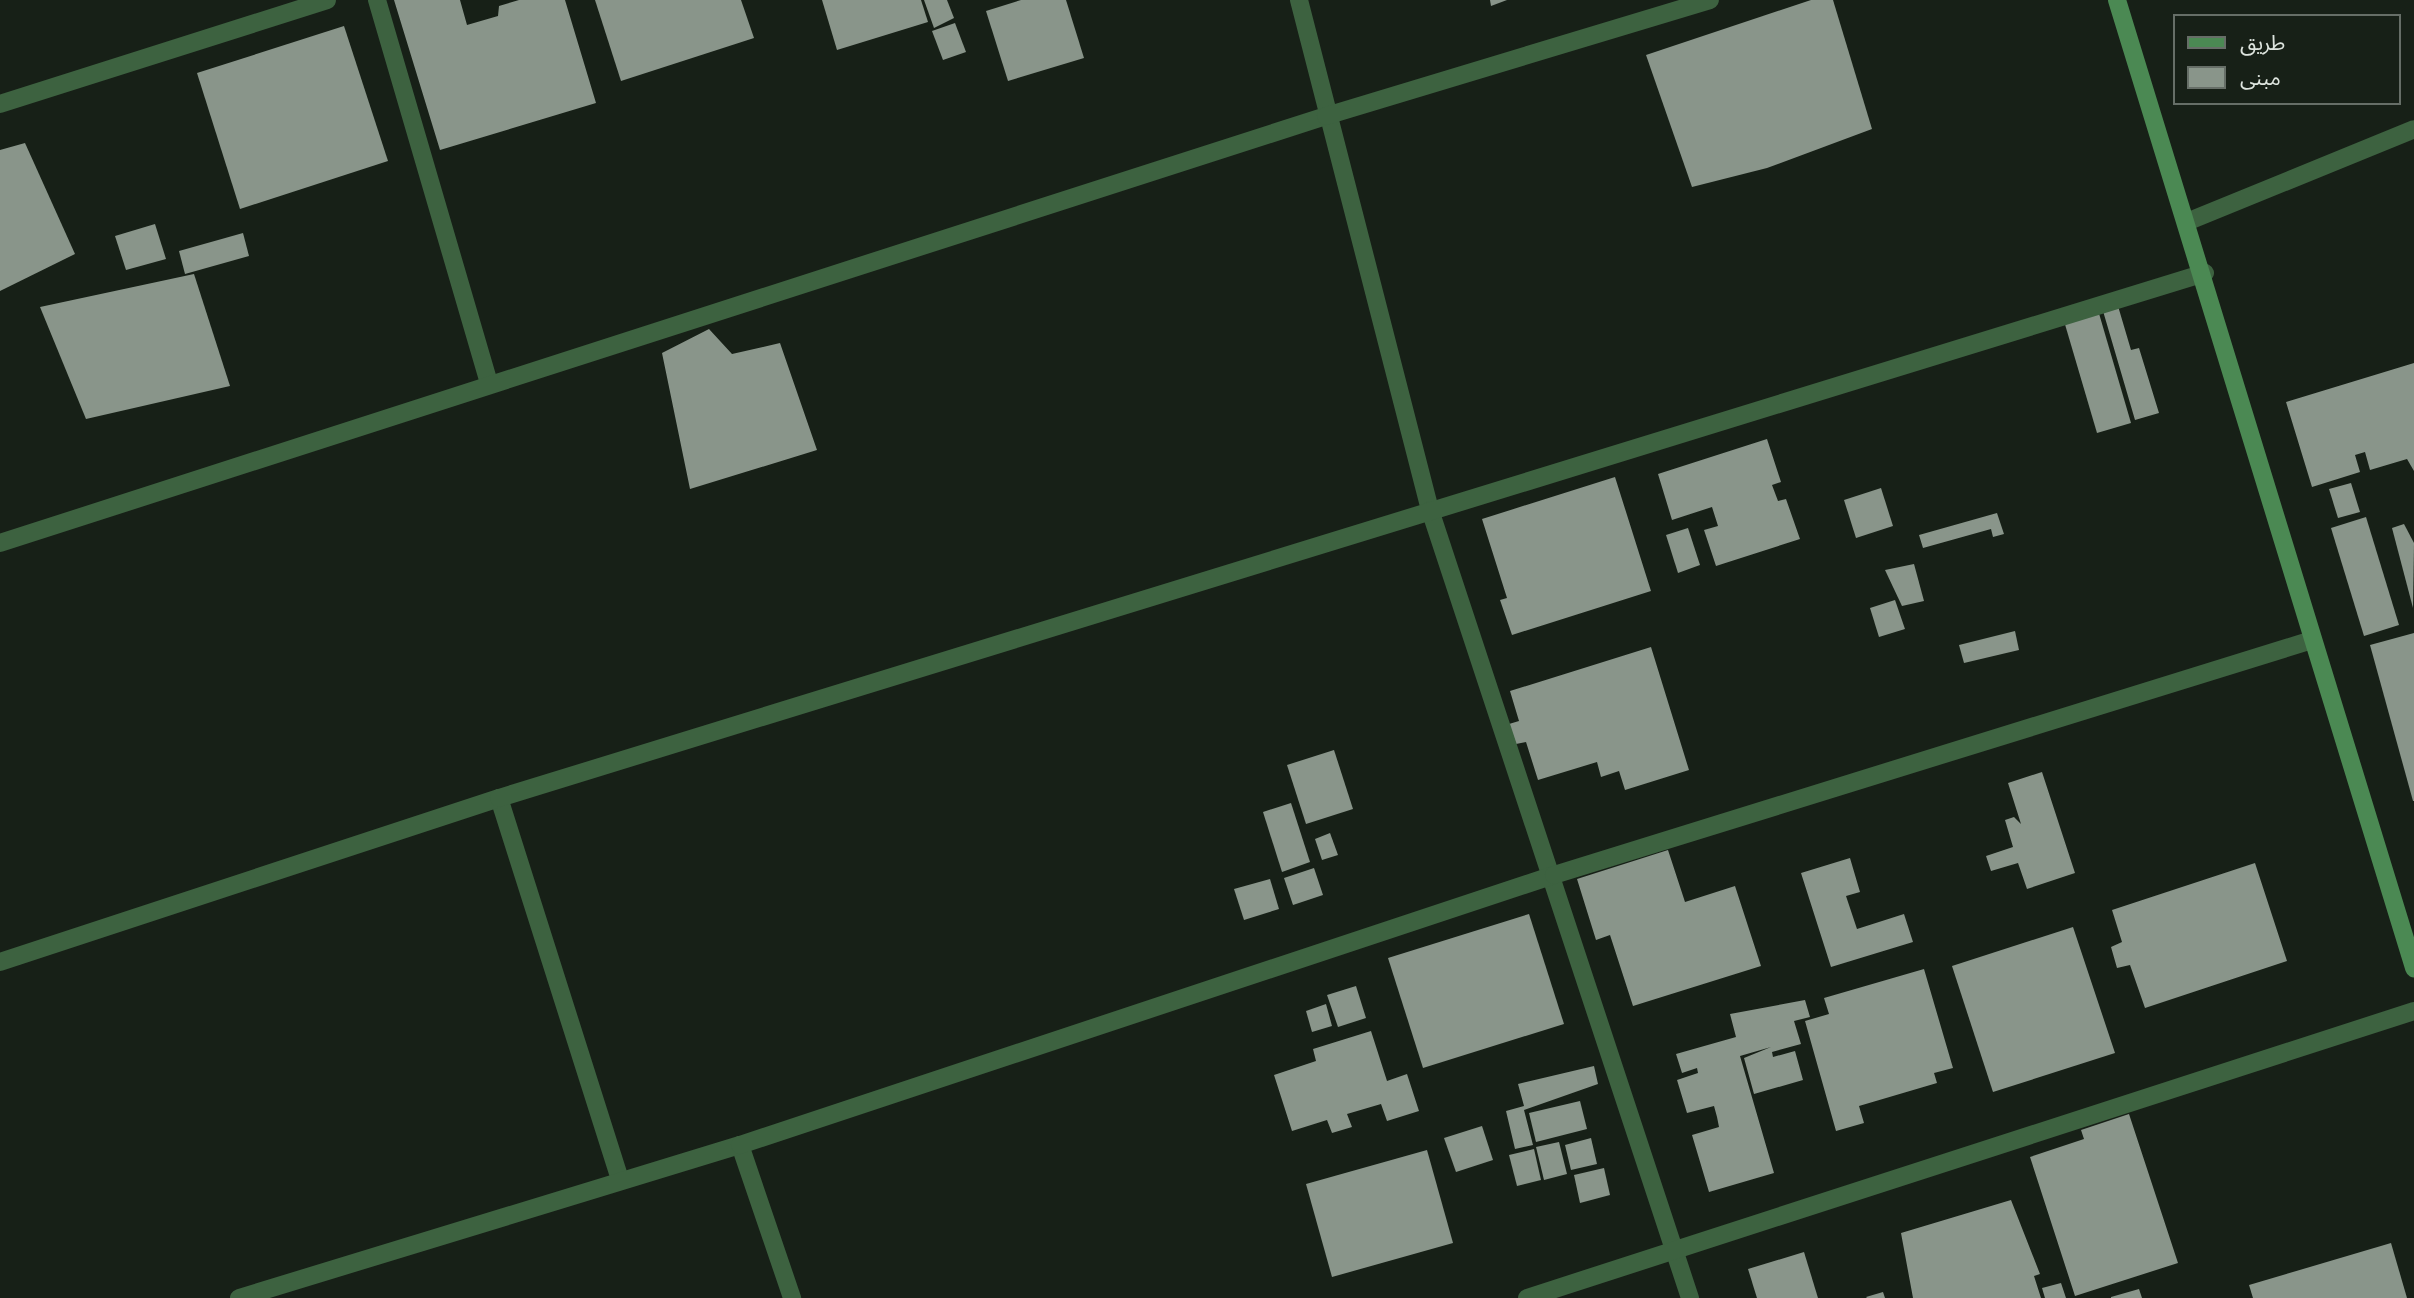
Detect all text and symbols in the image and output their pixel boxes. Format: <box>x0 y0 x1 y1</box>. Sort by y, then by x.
legend <box>2172 14 2400 105</box>
text: طريق <box>2240 29 2285 57</box>
text: مبنى <box>2240 64 2281 92</box>

